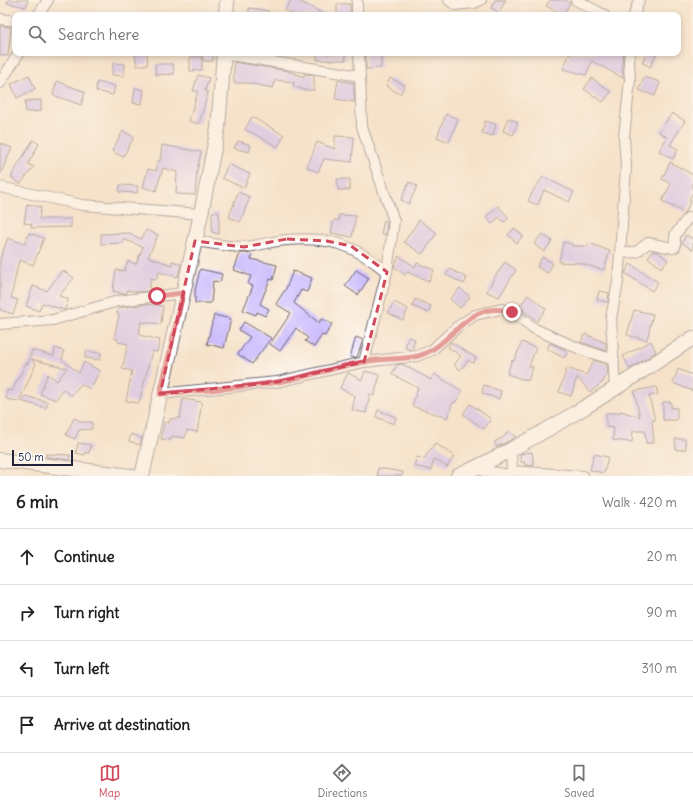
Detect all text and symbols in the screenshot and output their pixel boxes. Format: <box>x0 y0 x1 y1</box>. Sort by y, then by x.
search box <box>12 12 681 56</box>
icon: search <box>26 23 48 45</box>
text: Search here <box>58 25 139 44</box>
route start <box>148 287 166 305</box>
route end <box>503 303 521 321</box>
scale bar <box>12 448 73 467</box>
text: 50 m <box>18 450 44 464</box>
text: 6 min <box>16 491 58 513</box>
text: Walk · 420 m <box>602 494 677 511</box>
icon: ahead <box>16 546 38 568</box>
text: Continue <box>54 547 115 566</box>
text: 20 m <box>647 548 677 565</box>
icon: right <box>16 602 38 624</box>
text: Turn right <box>54 603 119 622</box>
text: 90 m <box>646 604 677 621</box>
icon: left <box>16 658 38 680</box>
text: Turn left <box>54 659 109 678</box>
text: 310 m <box>642 660 677 677</box>
icon: arrive <box>16 714 38 736</box>
text: Arrive at destination <box>54 715 190 734</box>
tab: Map <box>99 762 121 800</box>
tab: Directions <box>318 762 367 800</box>
tab: Saved <box>564 762 594 800</box>

